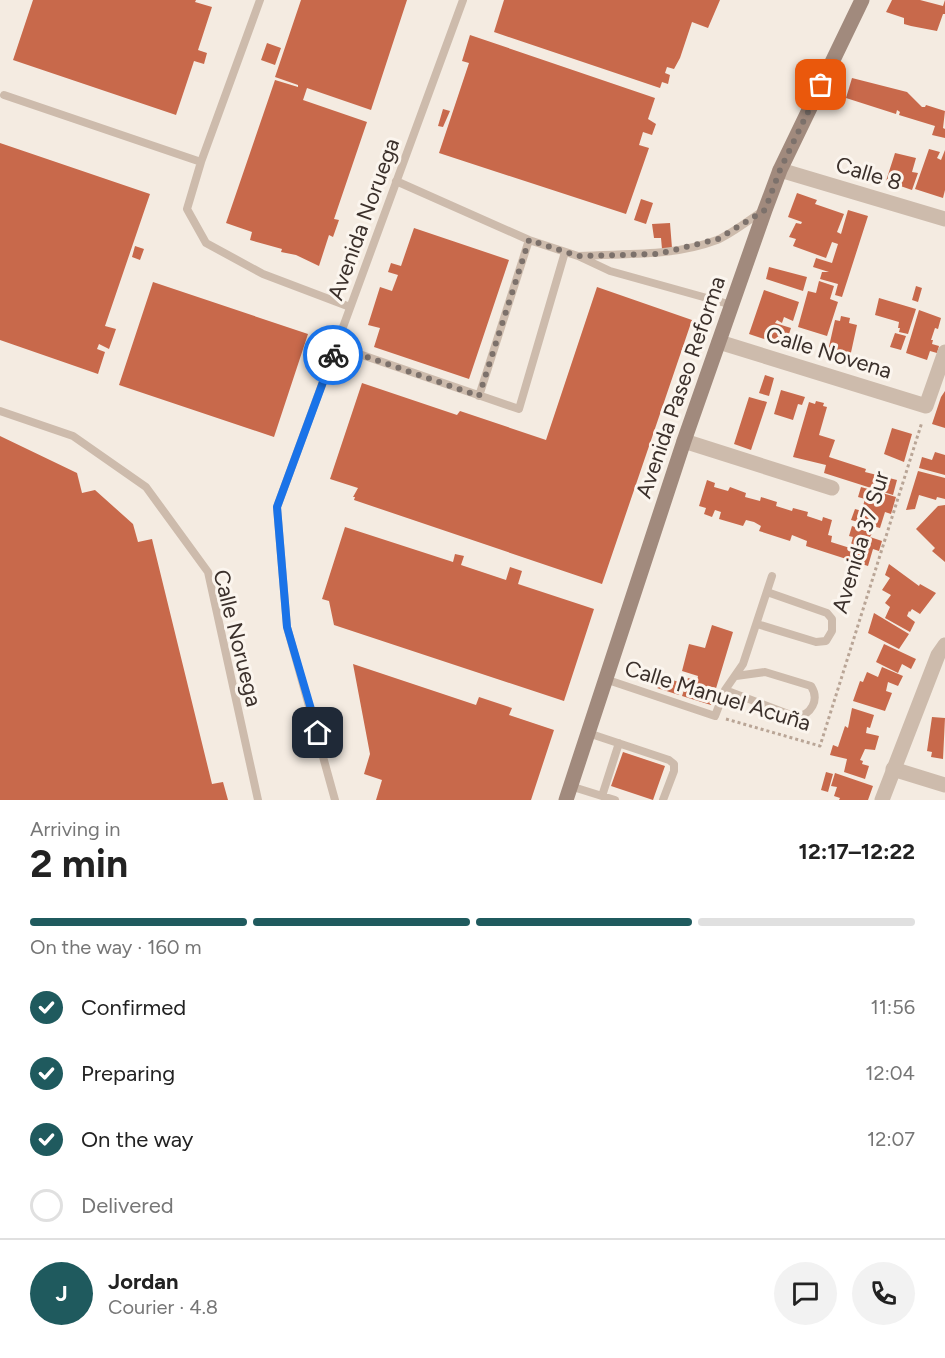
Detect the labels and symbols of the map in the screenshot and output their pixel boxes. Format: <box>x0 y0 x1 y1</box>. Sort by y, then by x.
pin <box>795 59 846 110</box>
street label: Avenida Noruega <box>322 134 405 304</box>
street label: Calle 8 <box>833 151 905 196</box>
street label: Avenida Paseo Reforma <box>630 273 731 502</box>
street label: Calle Novena <box>763 321 895 384</box>
courier <box>303 325 363 385</box>
street label: Avenida 37 Sur <box>826 467 895 616</box>
street label: Calle Noruega <box>207 567 268 709</box>
street label: Calle Manuel Acuña <box>621 654 814 737</box>
pin <box>292 707 343 758</box>

